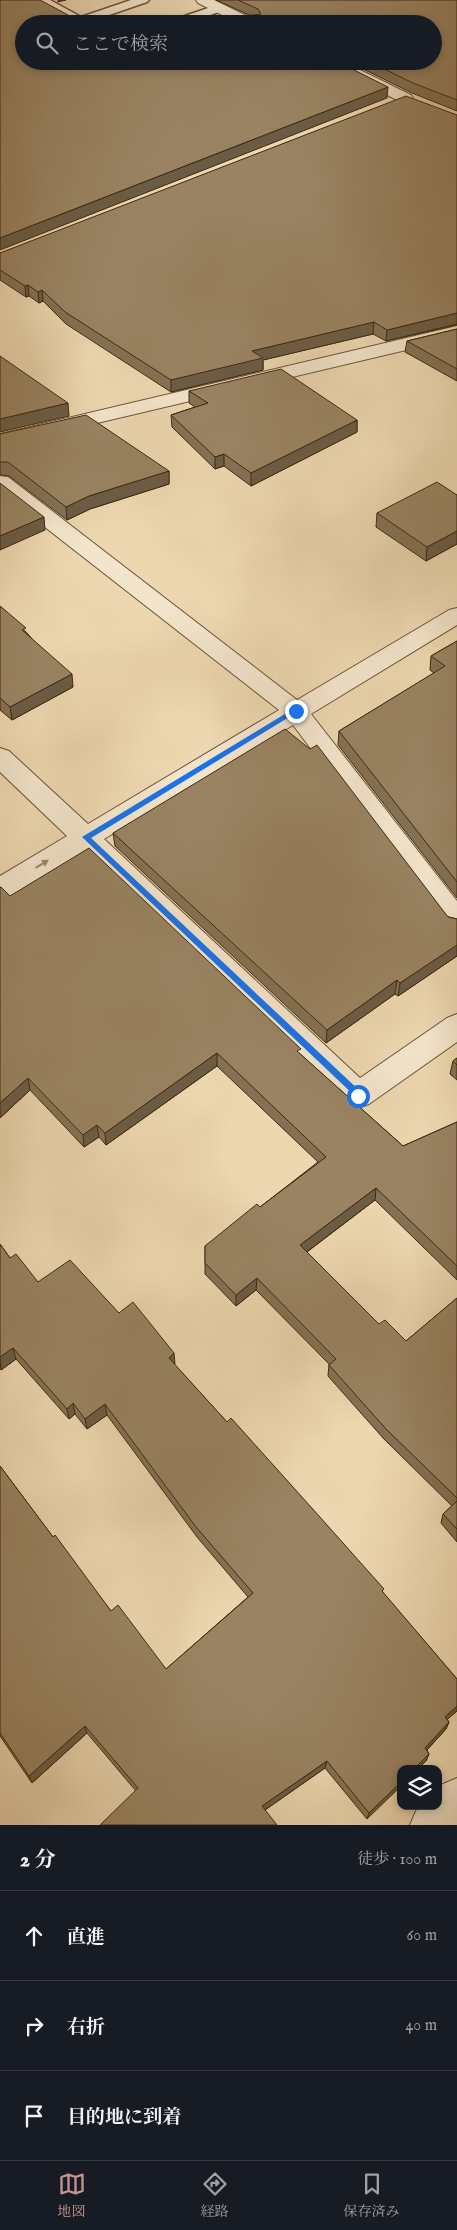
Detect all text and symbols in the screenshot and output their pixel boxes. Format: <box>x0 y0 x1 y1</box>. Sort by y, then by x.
search box <box>15 15 442 70</box>
icon: search <box>33 29 61 57</box>
text: ここで検索 <box>73 33 168 57</box>
route end <box>285 700 308 723</box>
one-way arrow <box>35 859 48 868</box>
route start <box>347 1085 370 1108</box>
map controls <box>397 1765 442 1810</box>
button: layers <box>397 1765 442 1810</box>
text: 2 分 <box>20 1847 55 1874</box>
text: 徒歩 · 100 m <box>357 1850 437 1870</box>
icon: ahead <box>20 1922 48 1950</box>
text: 直進 <box>67 1926 105 1950</box>
text: 60 m <box>407 1926 437 1946</box>
icon: right <box>20 2012 48 2040</box>
text: 右折 <box>67 2016 105 2040</box>
text: 40 m <box>405 2016 437 2036</box>
icon: arrive <box>20 2102 48 2130</box>
text: 目的地に到着 <box>67 2106 181 2130</box>
tab: 地図 <box>58 2170 86 2221</box>
tab: 経路 <box>201 2170 229 2221</box>
tab: 保存済み <box>344 2170 400 2221</box>

